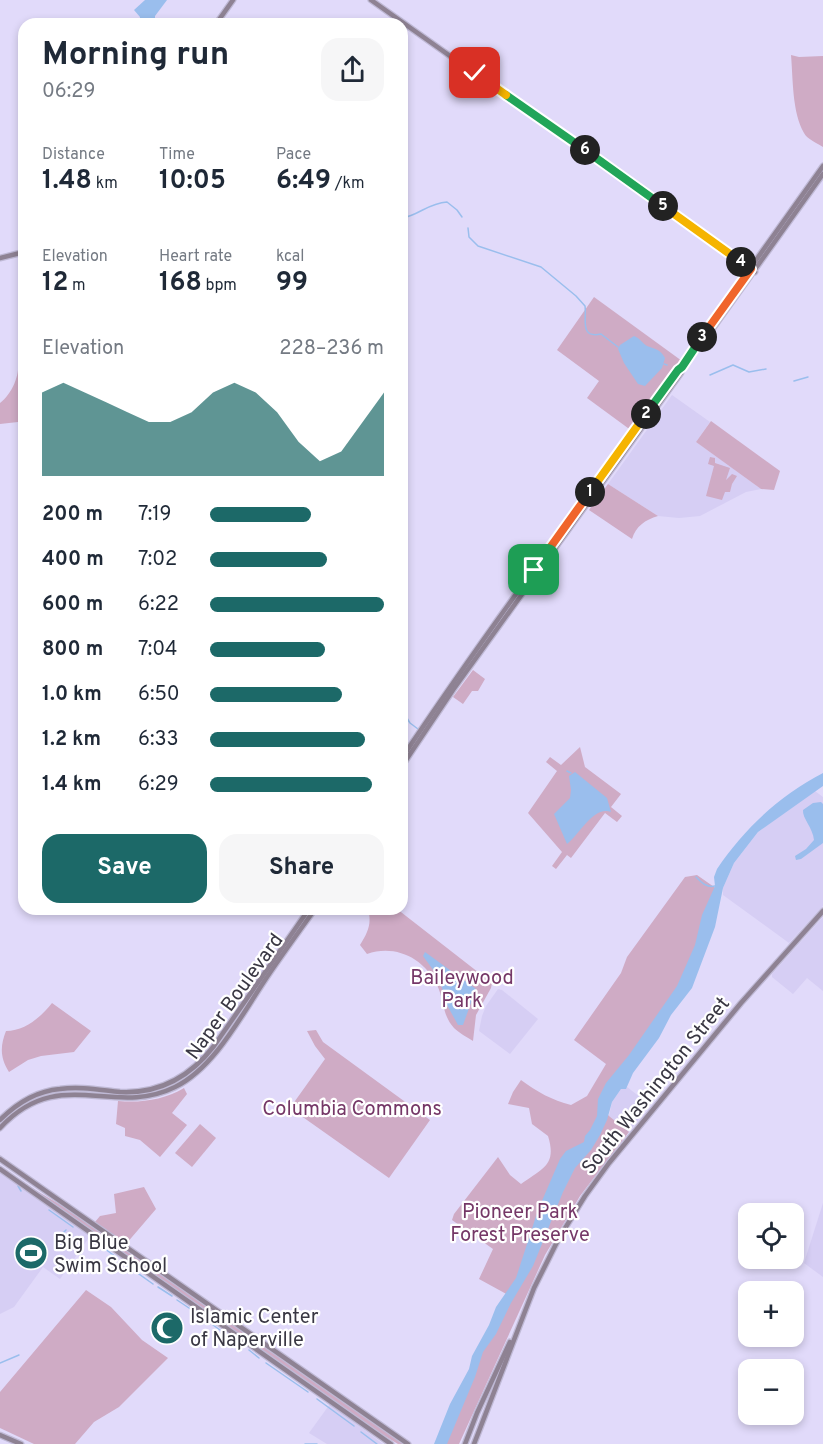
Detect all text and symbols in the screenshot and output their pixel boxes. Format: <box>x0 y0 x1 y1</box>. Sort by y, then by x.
text: Morning run <box>42 35 229 77</box>
button: share <box>321 38 384 101</box>
pin <box>449 47 500 98</box>
icon: check <box>458 56 491 89</box>
text: 06:29 <box>42 79 95 105</box>
pin: 6 <box>570 135 600 165</box>
text: 6 <box>580 140 590 160</box>
text: Distance <box>42 145 105 165</box>
text: Time <box>159 145 195 165</box>
text: Pace <box>276 145 311 165</box>
text: 1.48 <box>42 165 92 198</box>
text: 10:05 <box>159 165 226 198</box>
text: 6:49 <box>276 165 331 198</box>
text: km <box>92 174 118 194</box>
text: /km <box>331 174 365 194</box>
pin: 5 <box>648 191 678 221</box>
text: 5 <box>658 196 668 216</box>
text: Elevation <box>42 247 108 267</box>
text: Heart rate <box>159 247 232 267</box>
text: kcal <box>276 247 304 267</box>
pin: 4 <box>726 247 756 277</box>
text: 4 <box>736 252 746 272</box>
text: 12 <box>42 267 68 300</box>
text: 168 <box>159 267 202 300</box>
text: 99 <box>276 267 308 300</box>
text: m <box>68 276 86 296</box>
text: bpm <box>202 276 237 296</box>
pin: 3 <box>687 322 717 352</box>
text: 3 <box>697 327 707 347</box>
text: Elevation <box>42 336 124 362</box>
text: 228–236 m <box>279 336 384 362</box>
pin: 2 <box>631 399 661 429</box>
text: 2 <box>641 404 651 424</box>
pin: 1 <box>575 477 605 507</box>
text: 1 <box>587 482 593 502</box>
text: 200 m <box>42 502 103 528</box>
text: 7:19 <box>138 502 172 528</box>
pin <box>508 544 559 595</box>
text: 400 m <box>42 547 104 573</box>
text: 7:02 <box>138 547 177 573</box>
icon: arrive <box>517 553 550 586</box>
text: 600 m <box>42 592 103 618</box>
text: 6:22 <box>138 592 179 618</box>
text: 800 m <box>42 637 103 663</box>
text: 7:04 <box>138 637 177 663</box>
text: 1.0 km <box>42 682 102 708</box>
text: 6:50 <box>138 682 180 708</box>
text: 1.2 km <box>42 727 101 753</box>
text: 6:33 <box>138 727 179 753</box>
text: 1.4 km <box>42 772 102 798</box>
text: 6:29 <box>138 772 179 798</box>
button: Save <box>42 834 207 903</box>
button: Share <box>219 834 384 903</box>
street label: Naper Boulevard <box>181 929 290 1065</box>
park label: Baileywood Park <box>410 966 514 1015</box>
street label: South Washington Street <box>577 992 736 1181</box>
park label: Columbia Commons <box>262 1097 442 1123</box>
park label: Pioneer Park Forest Preserve <box>450 1200 590 1249</box>
map controls <box>738 1203 804 1425</box>
button: locate <box>738 1203 804 1269</box>
place label: Big Blue Swim School <box>54 1231 167 1280</box>
sports icon: Big Blue Swim School <box>13 1235 49 1271</box>
button: + <box>738 1281 804 1347</box>
place label: Islamic Center of Naperville <box>190 1305 319 1354</box>
mosque icon: Islamic Center of Naperville <box>149 1310 185 1346</box>
button: − <box>738 1359 804 1425</box>

